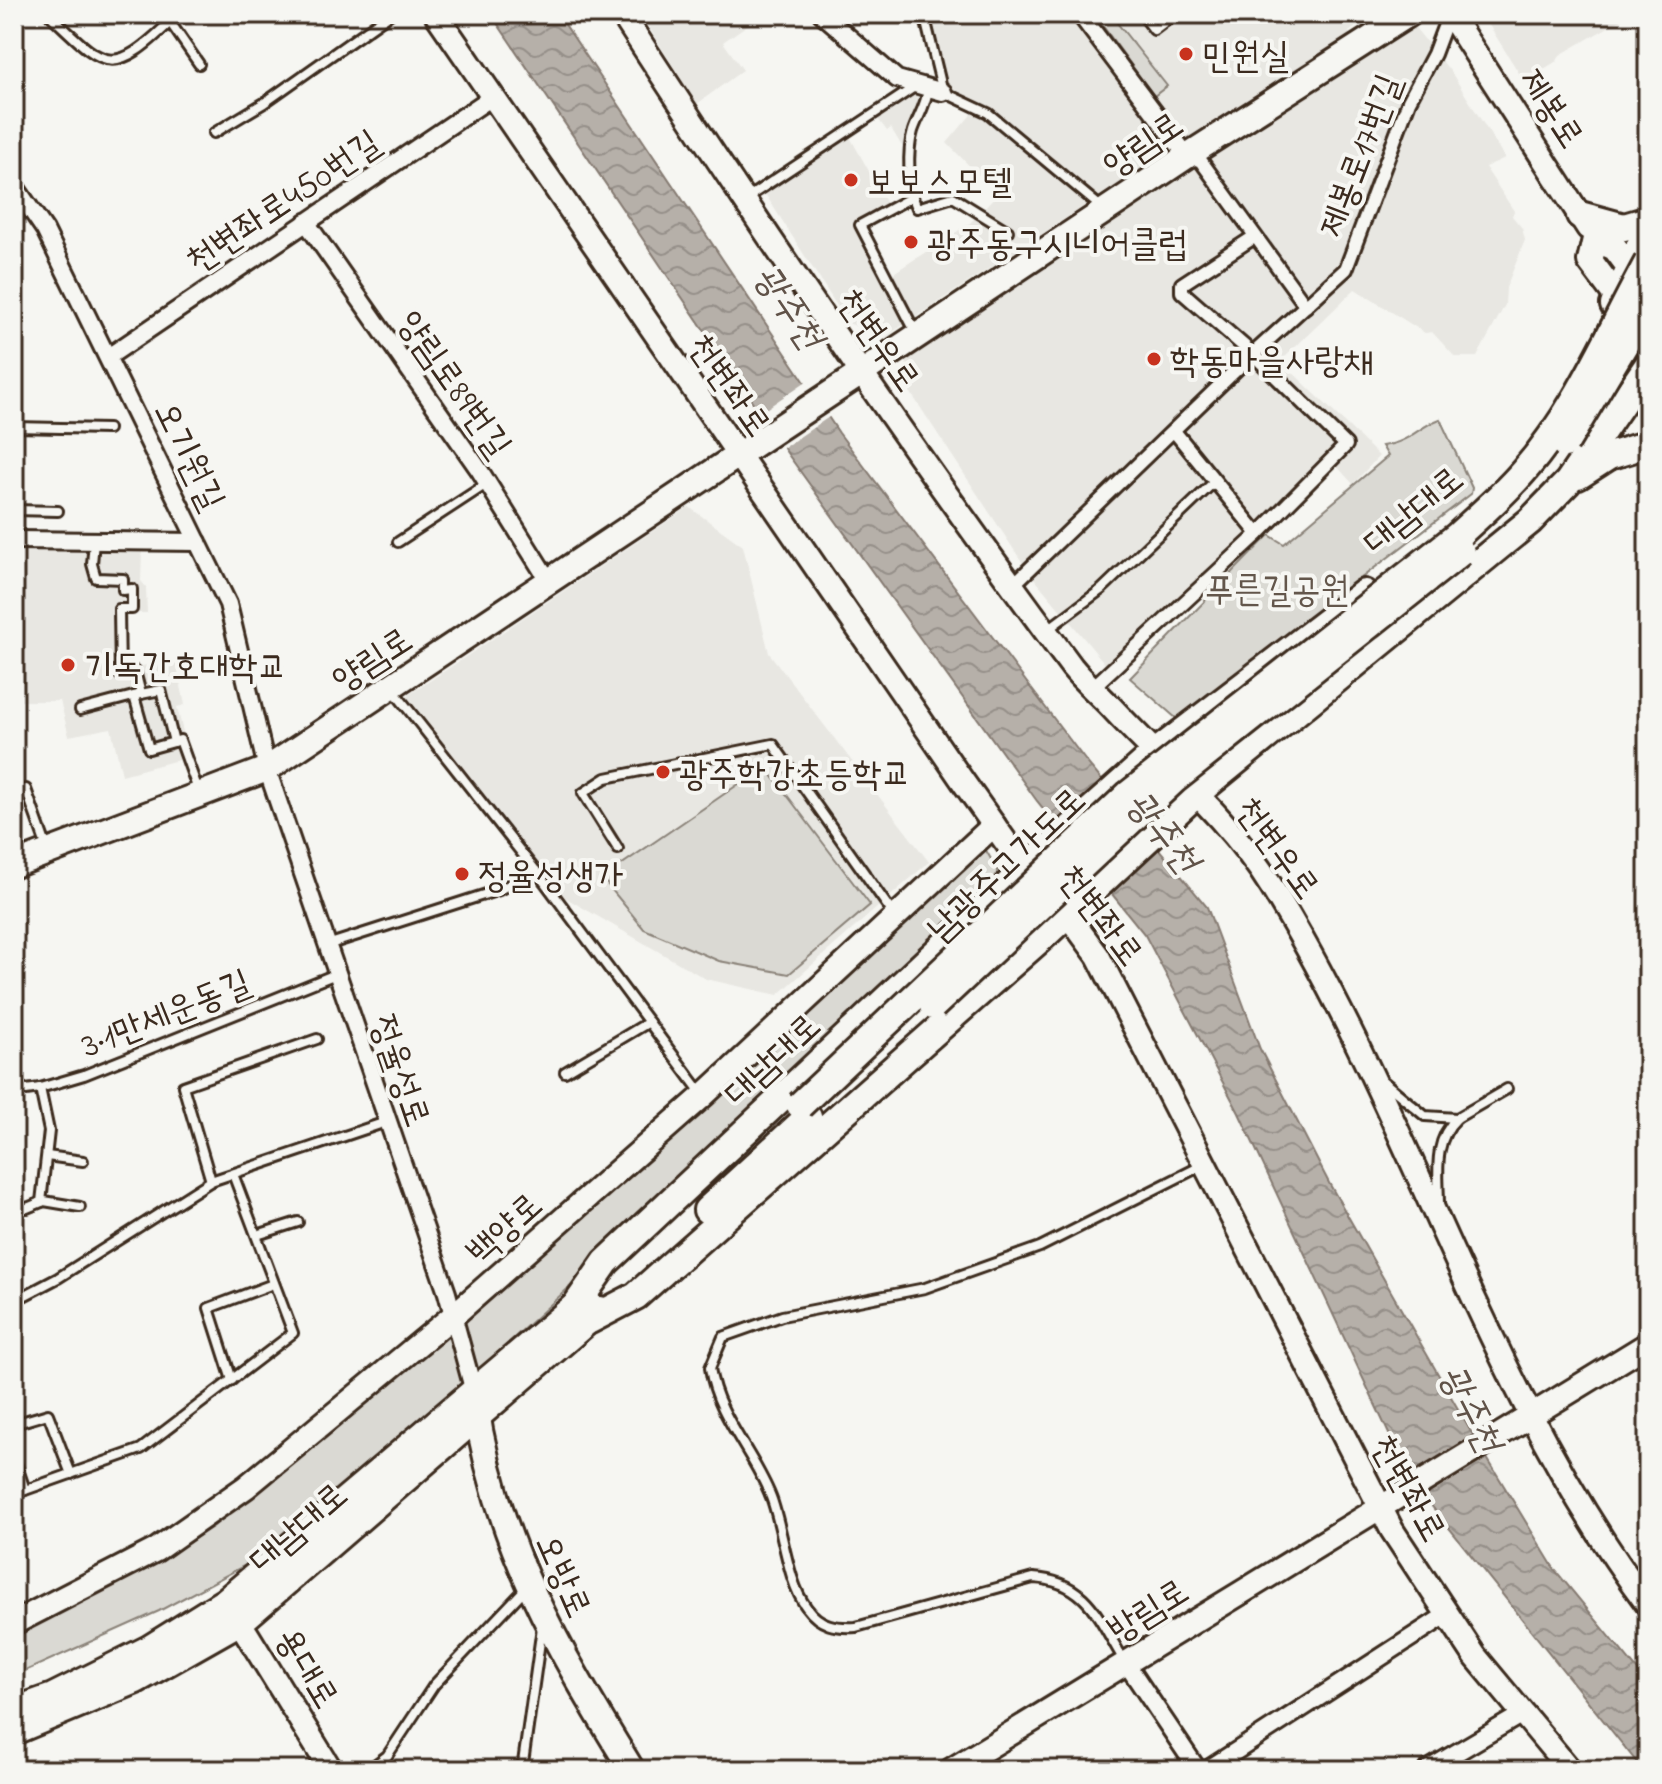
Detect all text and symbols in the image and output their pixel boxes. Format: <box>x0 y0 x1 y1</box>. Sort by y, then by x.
place label: 민원실 <box>1202 32 1289 85</box>
marker: 민원실 <box>1177 45 1195 63</box>
street label: 제봉로 <box>1503 59 1595 160</box>
street label: 제봉로17번길 <box>1307 67 1418 246</box>
street label: 양림로 <box>1094 100 1195 193</box>
street label: 천변좌로450번길 <box>177 119 393 289</box>
place label: 보보스모텔 <box>867 158 1012 211</box>
marker: 보보스모텔 <box>842 171 860 189</box>
place label: 광주동구시니어클럽 <box>927 220 1188 273</box>
marker: 광주동구시니어클럽 <box>902 233 920 251</box>
water label: 광주천 <box>738 255 837 365</box>
street label: 천변우로 <box>821 279 931 404</box>
street label: 양림로89번길 <box>382 301 523 470</box>
street label: 천변좌로 <box>672 324 782 449</box>
place label: 학동마을사랑채 <box>1170 337 1373 390</box>
marker: 학동마을사랑채 <box>1145 350 1163 368</box>
street label: 오기원길 <box>138 393 236 521</box>
street label: 대남대로 <box>1353 455 1477 570</box>
park label: 푸른길공원 <box>1205 566 1349 619</box>
street label: 양림로 <box>323 616 424 708</box>
place label: 기독간호대학교 <box>84 643 287 696</box>
marker: 기독간호대학교 <box>59 656 77 674</box>
place label: 광주학강초등학교 <box>679 750 911 803</box>
marker: 광주학강초등학교 <box>654 763 672 781</box>
street label: 남광주고가도로 <box>917 777 1099 956</box>
water label: 광주천 <box>1111 780 1213 890</box>
street label: 천변우로 <box>1220 787 1331 912</box>
place label: 정율성생가 <box>478 852 623 905</box>
street label: 천변좌로 <box>1042 854 1154 979</box>
marker: 정율성생가 <box>453 865 471 883</box>
street label: 3·1만세운동길 <box>74 958 260 1074</box>
street label: 대남대로 <box>714 1002 835 1120</box>
street label: 정율성로 <box>354 1008 442 1135</box>
street label: 백양로 <box>456 1182 556 1279</box>
water label: 광주천 <box>1423 1356 1516 1466</box>
street label: 천변좌로 <box>1355 1426 1457 1553</box>
street label: 대남대로 <box>239 1471 361 1587</box>
street label: 오방로 <box>519 1526 603 1627</box>
street label: 방림로 <box>1098 1567 1200 1658</box>
street label: 용대로 <box>260 1618 350 1720</box>

